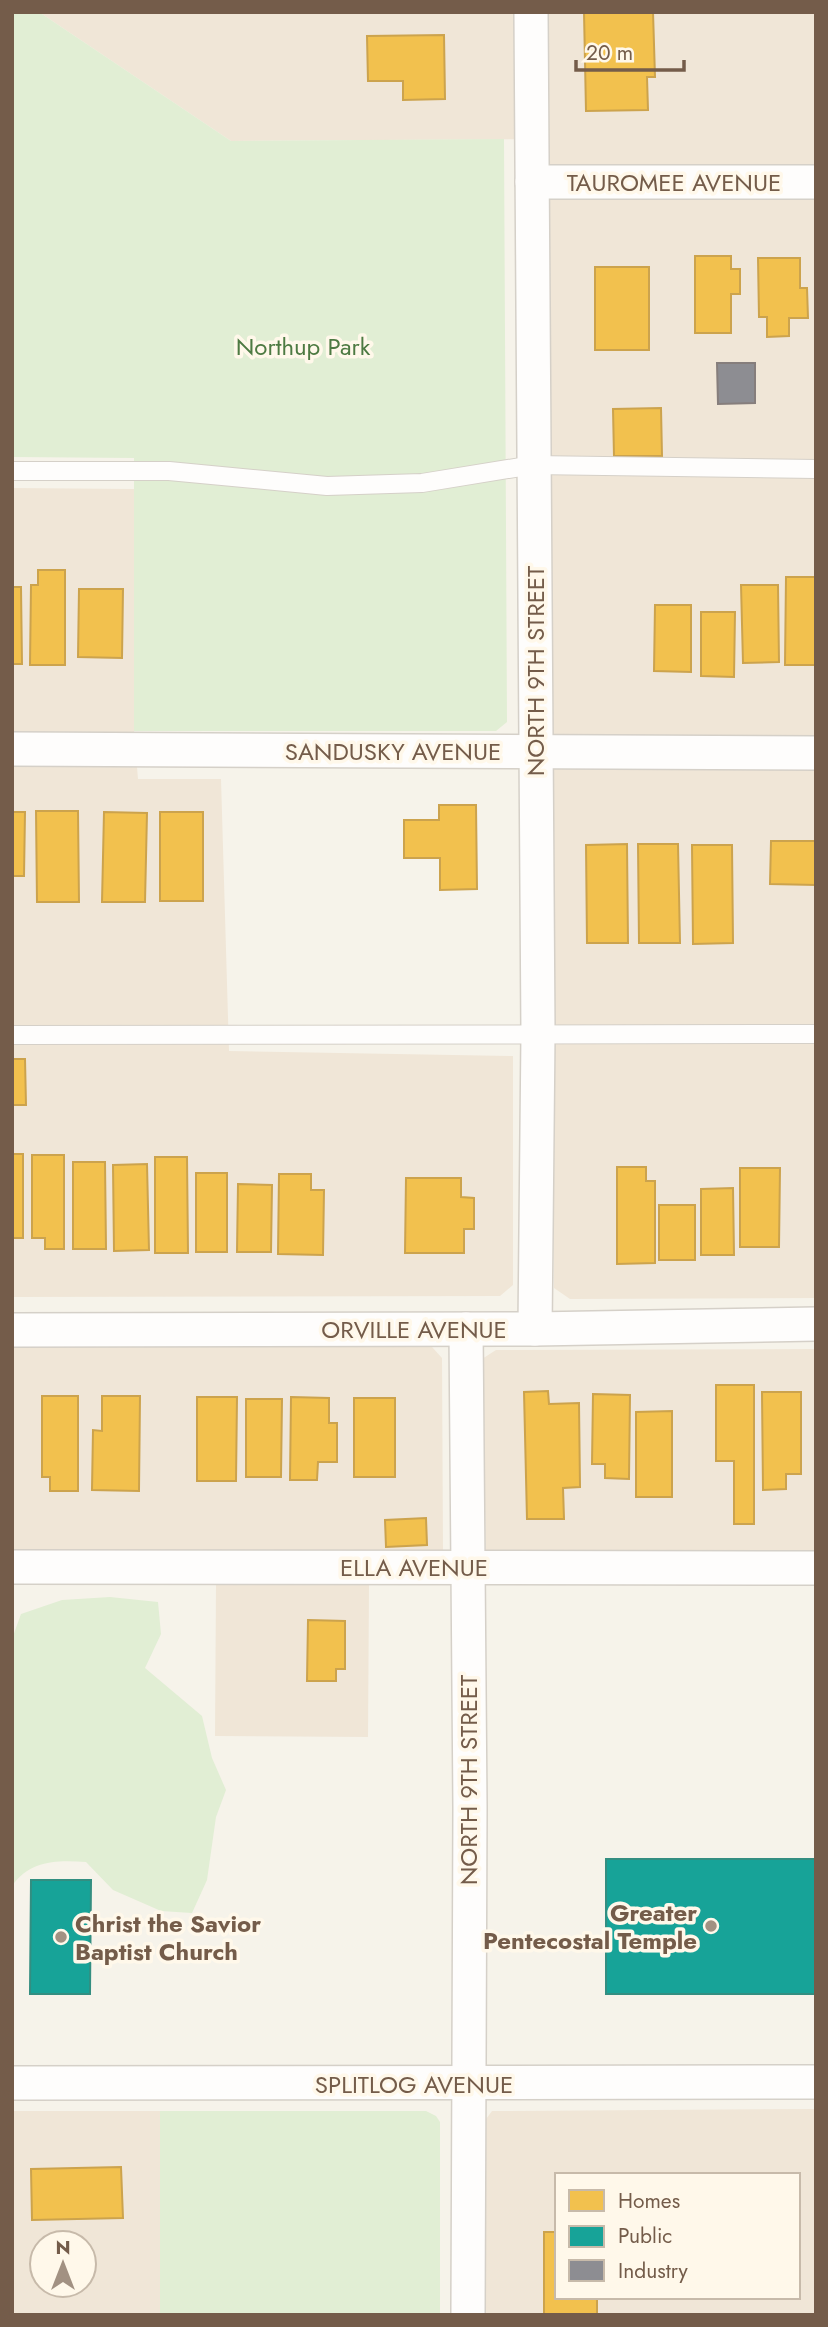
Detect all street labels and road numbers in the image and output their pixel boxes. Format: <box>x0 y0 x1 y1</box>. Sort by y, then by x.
street label: TAUROMEE AVENUE <box>567 165 781 200</box>
street label: NORTH 9TH STREET <box>518 566 553 776</box>
street label: SANDUSKY AVENUE <box>285 734 501 769</box>
street label: ORVILLE AVENUE <box>321 1312 507 1347</box>
street label: ELLA AVENUE <box>340 1550 488 1585</box>
street label: NORTH 9TH STREET <box>451 1675 486 1885</box>
street label: SPLITLOG AVENUE <box>315 2067 513 2102</box>

